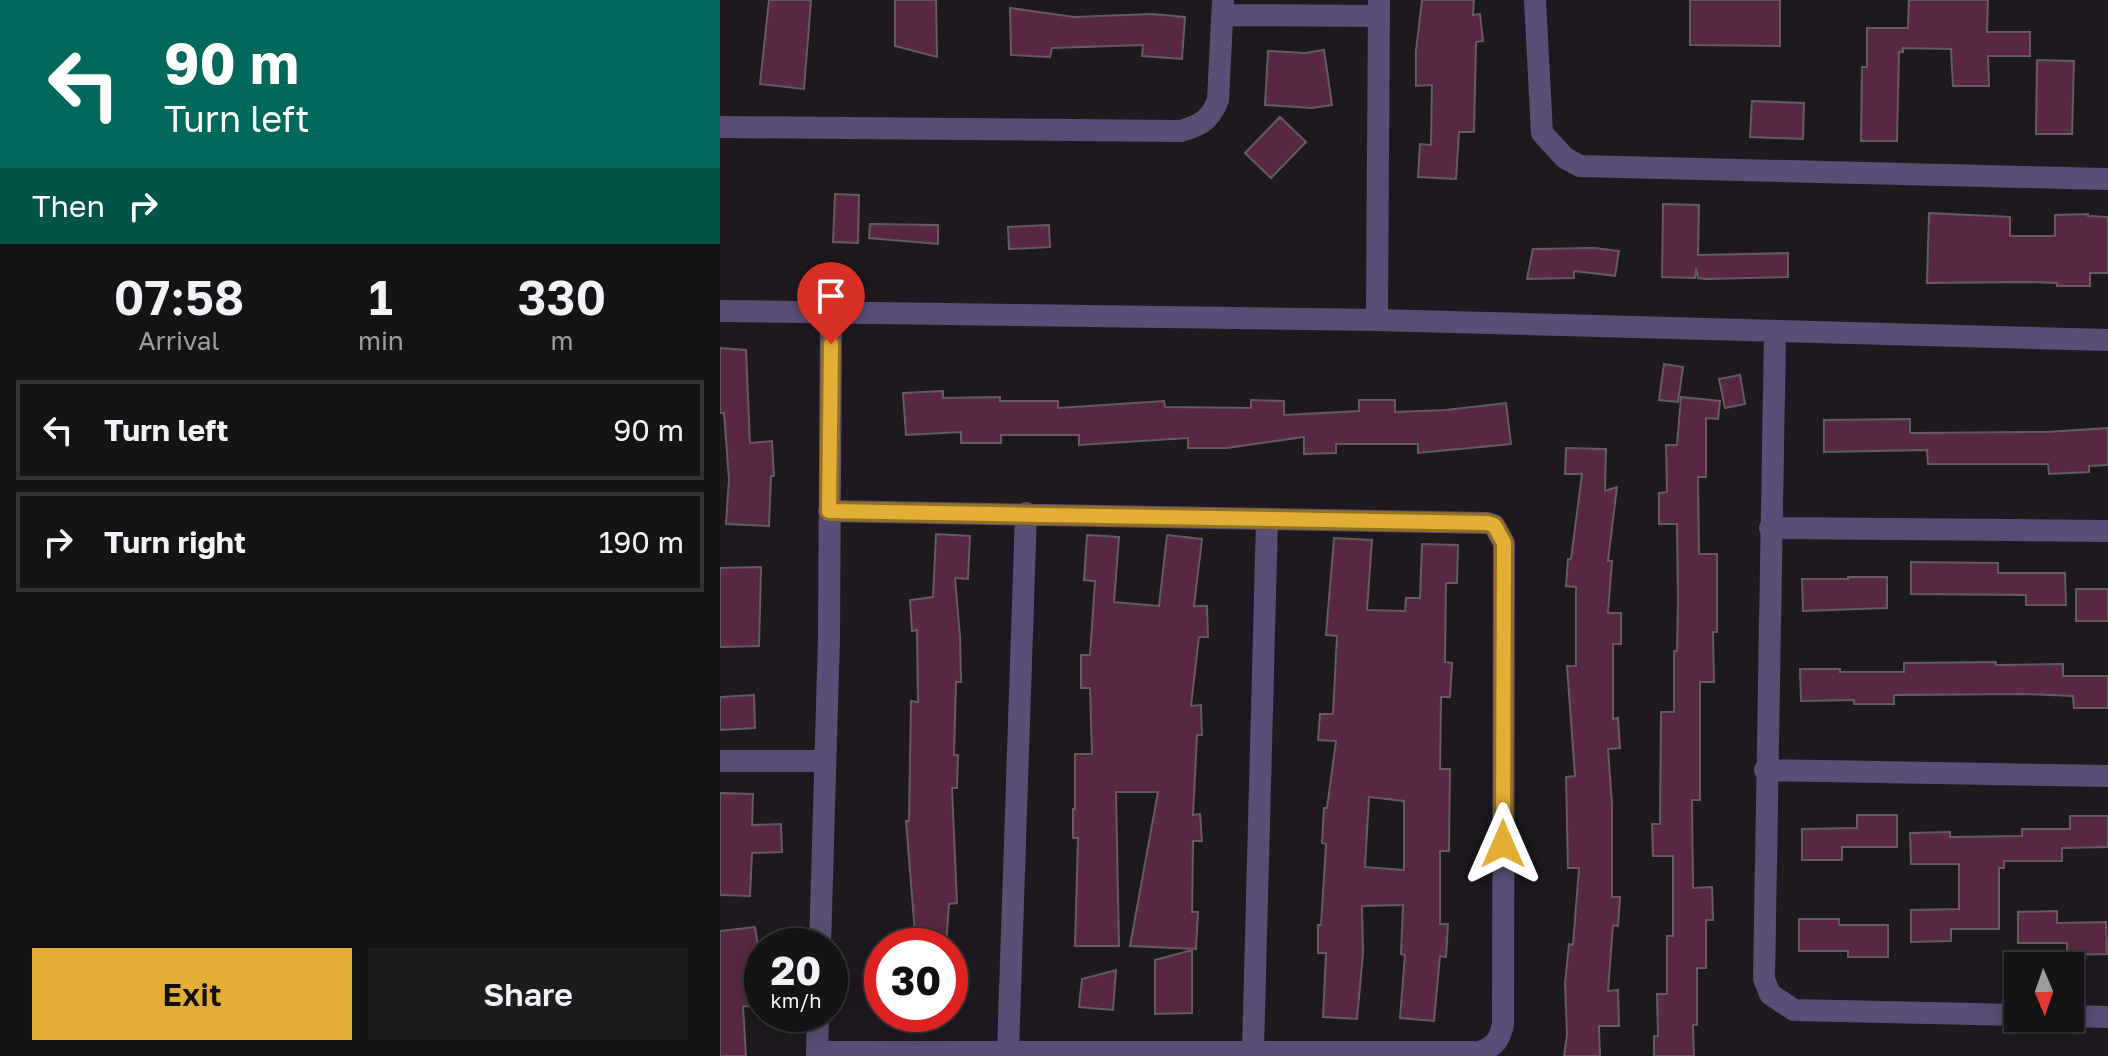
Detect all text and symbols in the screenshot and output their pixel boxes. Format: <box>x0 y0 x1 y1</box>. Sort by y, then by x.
text: 90 m <box>164 29 299 96</box>
icon: left <box>32 32 136 136</box>
text: Turn left <box>164 97 310 140</box>
icon: right <box>121 184 165 228</box>
text: Then <box>32 188 105 224</box>
pin <box>797 262 865 344</box>
text: 07:58 <box>114 268 244 326</box>
text: 1 <box>369 268 393 326</box>
text: 330 <box>518 268 606 326</box>
icon: arrive <box>809 274 853 318</box>
text: Arrival <box>138 325 220 356</box>
text: min <box>358 325 404 356</box>
text: m <box>550 325 573 356</box>
icon: left <box>36 408 80 452</box>
text: Turn left <box>104 412 229 448</box>
text: 90 m <box>613 412 684 448</box>
icon: right <box>36 520 80 564</box>
text: Turn right <box>104 524 246 560</box>
text: 190 m <box>599 524 684 560</box>
position arrow <box>1461 802 1545 886</box>
speed limit sign: 30 <box>864 928 968 1032</box>
text: 20 <box>771 946 821 994</box>
button: Exit <box>32 948 352 1040</box>
button: Share <box>368 948 688 1040</box>
north arrow <box>2004 952 2084 1032</box>
map controls <box>2004 952 2084 1032</box>
text: km/h <box>771 988 821 1012</box>

